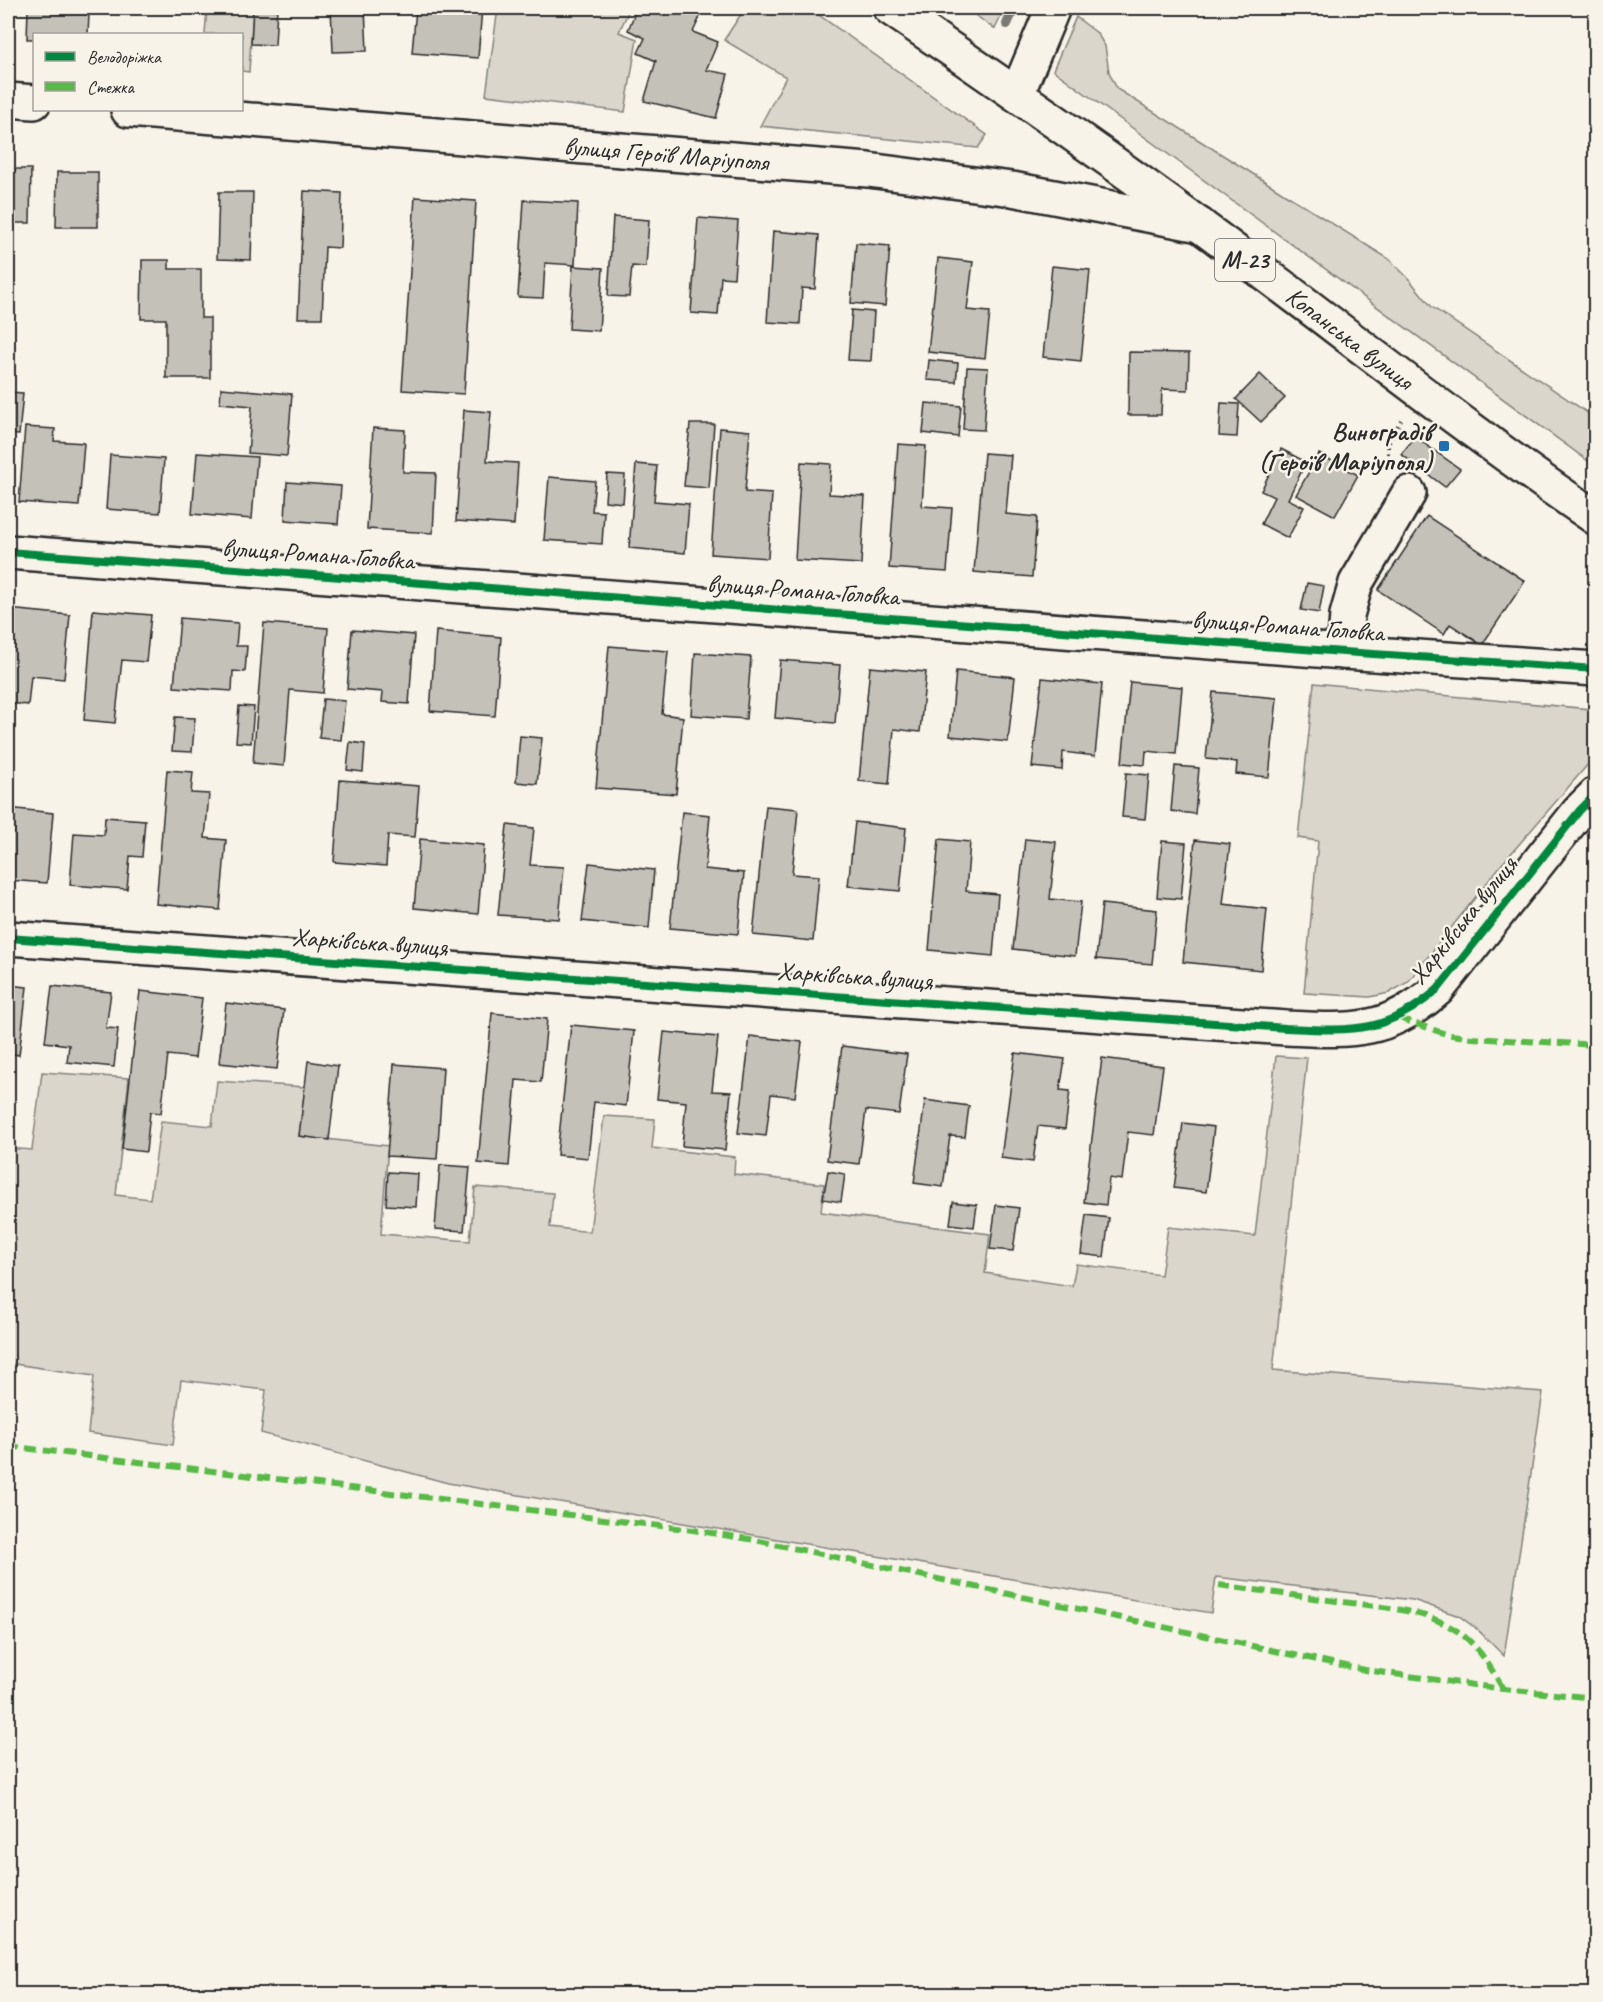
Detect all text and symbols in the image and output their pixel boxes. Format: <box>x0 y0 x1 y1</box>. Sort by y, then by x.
legend <box>33 33 243 111</box>
text: Велодоріжка <box>87 46 162 68</box>
text: Стежка <box>87 76 135 98</box>
street label: вулиця Героїв Маріуполя <box>563 129 772 179</box>
road number: М-23 <box>1215 239 1275 281</box>
street label: Копанська вулиця <box>1279 279 1422 398</box>
place label: Виноградів (Героїв Маріуполя) <box>1258 415 1438 478</box>
marker: Виноградів (Героїв Маріуполя) <box>1437 439 1451 453</box>
street label: вулиця Романа Головка <box>221 531 418 577</box>
street label: вулиця Романа Головка <box>706 567 903 613</box>
street label: вулиця Романа Головка <box>1191 603 1388 649</box>
street label: Харківська вулиця <box>1401 848 1526 991</box>
street label: Харківська вулиця <box>291 920 450 964</box>
street label: Харківська вулиця <box>776 954 935 998</box>

